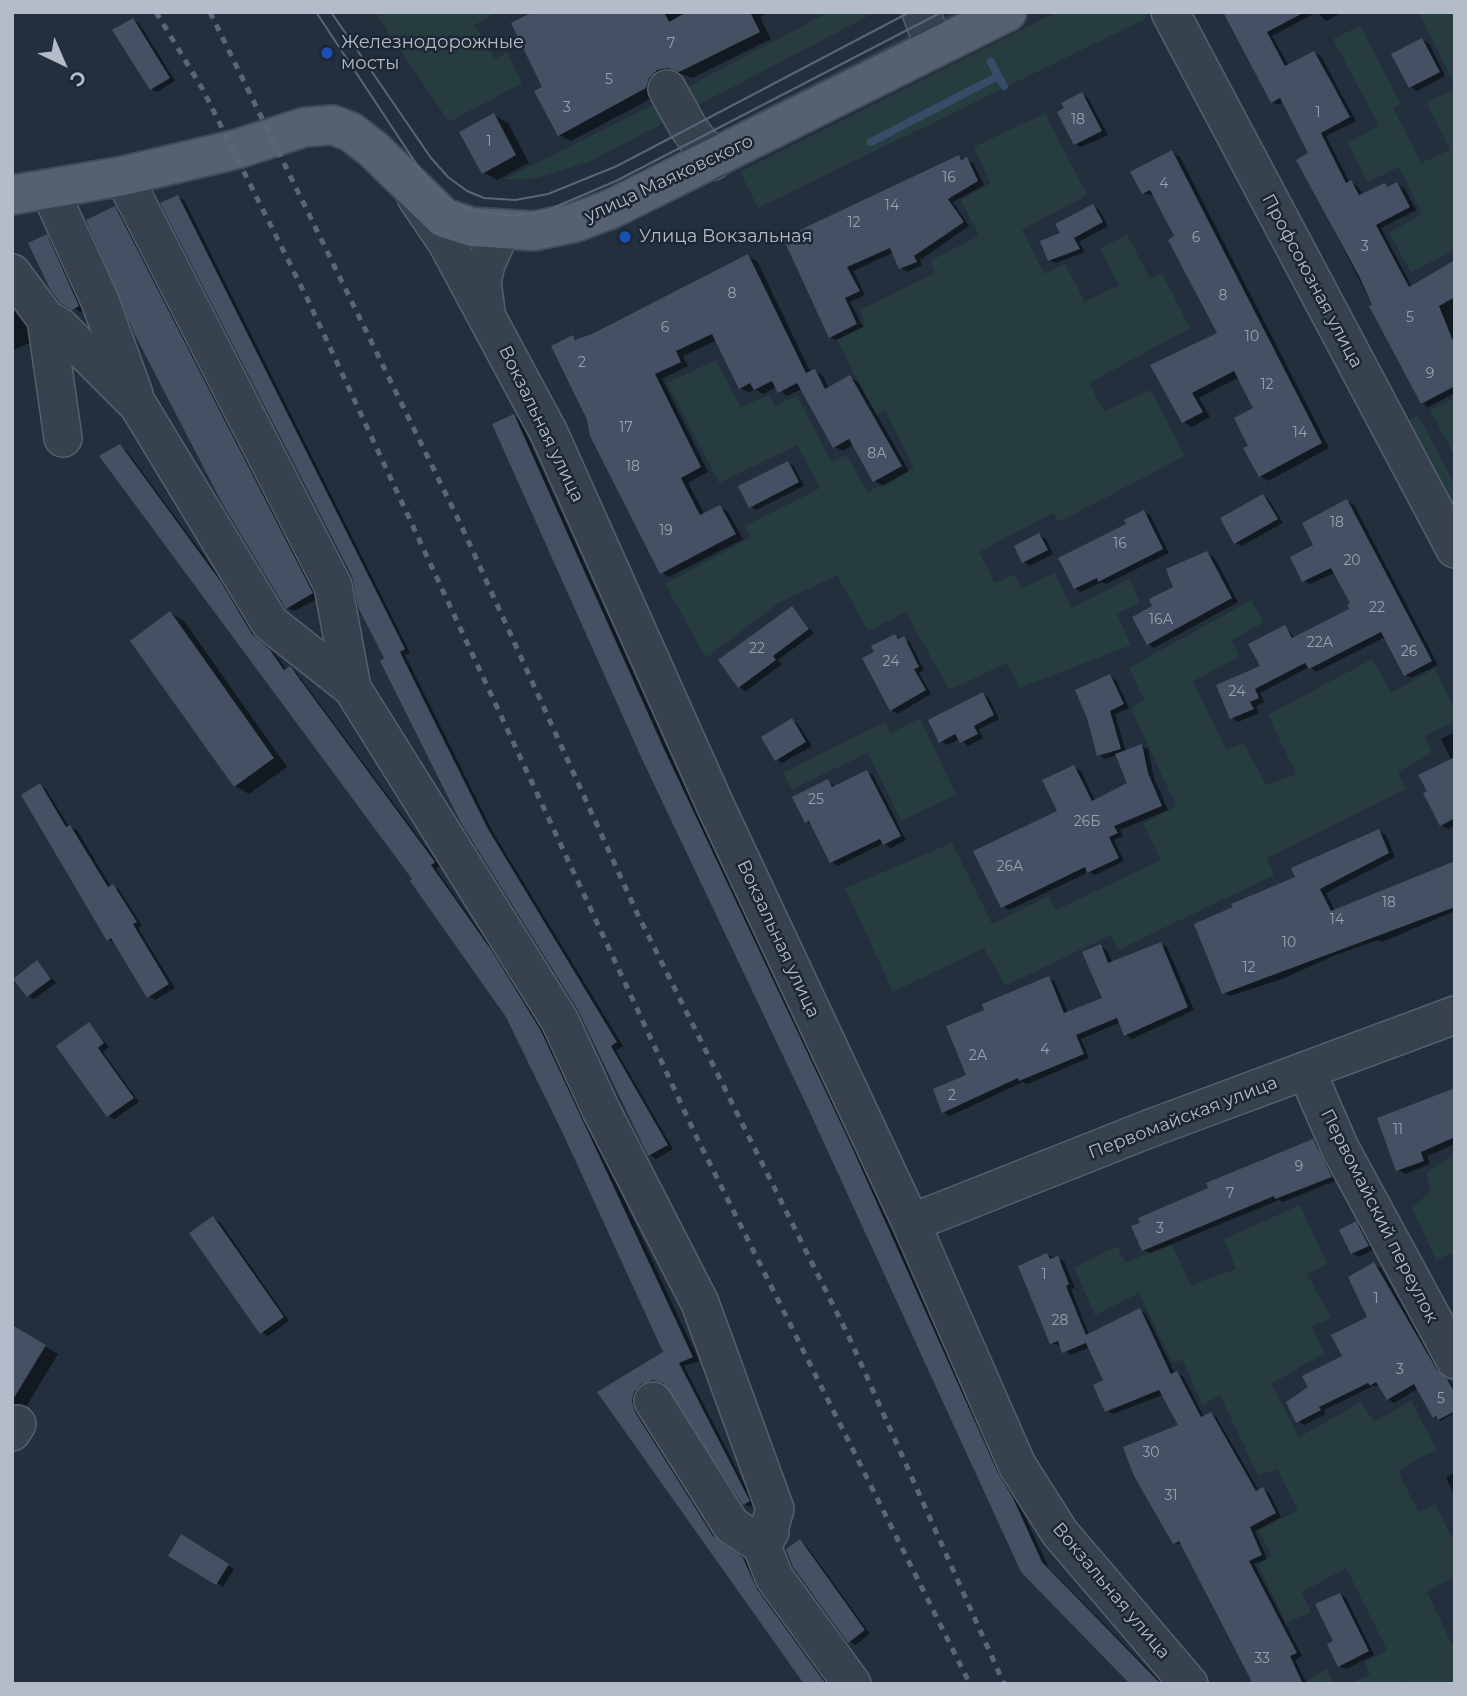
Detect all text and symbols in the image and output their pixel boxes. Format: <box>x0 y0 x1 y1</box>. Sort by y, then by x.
north arrow <box>28 28 98 98</box>
place label: Железнодорожные мосты <box>341 32 524 74</box>
house number: 7 <box>667 36 675 52</box>
marker: Железнодорожные мосты <box>319 45 335 61</box>
text: С <box>65 65 91 92</box>
house number: 5 <box>605 72 613 88</box>
house number: 3 <box>563 100 571 116</box>
house number: 1 <box>1315 105 1321 121</box>
house number: 18 <box>1071 112 1085 128</box>
street label: улица Маяковского <box>581 130 757 228</box>
house number: 1 <box>486 134 492 150</box>
house number: 16 <box>942 170 956 186</box>
house number: 4 <box>1159 176 1169 192</box>
street label: Профсоюзная улица <box>1257 190 1367 372</box>
house number: 14 <box>885 198 899 214</box>
house number: 12 <box>847 215 861 231</box>
place label: Улица Вокзальная <box>639 226 812 248</box>
marker: Улица Вокзальная <box>617 229 633 245</box>
house number: 6 <box>1192 230 1200 246</box>
house number: 3 <box>1361 239 1369 255</box>
house number: 8 <box>728 286 736 302</box>
house number: 8 <box>1219 288 1227 304</box>
house number: 5 <box>1406 310 1414 326</box>
house number: 6 <box>661 320 669 336</box>
house number: 10 <box>1245 329 1259 345</box>
street label: Вокзальная улица <box>494 342 588 506</box>
house number: 2 <box>578 355 586 371</box>
house number: 9 <box>1426 366 1434 382</box>
house number: 12 <box>1260 377 1274 393</box>
house number: 17 <box>619 420 633 436</box>
house number: 14 <box>1293 425 1307 441</box>
house number: 8А <box>867 446 887 462</box>
house number: 18 <box>626 459 640 475</box>
house number: 18 <box>1330 515 1344 531</box>
house number: 19 <box>659 523 673 539</box>
house number: 16 <box>1113 536 1127 552</box>
house number: 20 <box>1343 553 1361 569</box>
house number: 22 <box>1369 600 1385 616</box>
house number: 16А <box>1149 612 1173 628</box>
house number: 22А <box>1307 635 1333 651</box>
house number: 22 <box>749 641 765 657</box>
house number: 26 <box>1401 644 1417 660</box>
house number: 24 <box>883 654 899 670</box>
house number: 24 <box>1229 684 1245 700</box>
house number: 25 <box>808 792 824 808</box>
house number: 26Б <box>1074 814 1100 830</box>
street label: Вокзальная улица <box>732 857 824 1021</box>
house number: 26А <box>997 859 1023 875</box>
house number: 18 <box>1382 895 1396 911</box>
house number: 14 <box>1330 912 1344 928</box>
house number: 10 <box>1282 935 1296 951</box>
house number: 12 <box>1242 960 1256 976</box>
house number: 4 <box>1040 1042 1050 1058</box>
house number: 2А <box>969 1048 987 1064</box>
street label: Первомайская улица <box>1086 1072 1280 1164</box>
house number: 2 <box>948 1088 956 1104</box>
street label: Первомайский переулок <box>1316 1105 1442 1327</box>
house number: 11 <box>1393 1122 1403 1138</box>
house number: 9 <box>1295 1159 1303 1175</box>
house number: 7 <box>1226 1186 1234 1202</box>
house number: 3 <box>1156 1221 1164 1237</box>
house number: 1 <box>1041 1267 1047 1283</box>
house number: 1 <box>1373 1291 1379 1307</box>
house number: 28 <box>1052 1313 1068 1329</box>
house number: 3 <box>1396 1362 1404 1378</box>
house number: 5 <box>1437 1391 1445 1407</box>
house number: 30 <box>1142 1445 1160 1461</box>
house number: 31 <box>1165 1488 1177 1504</box>
street label: Вокзальная улица <box>1048 1518 1174 1664</box>
house number: 33 <box>1254 1651 1270 1667</box>

